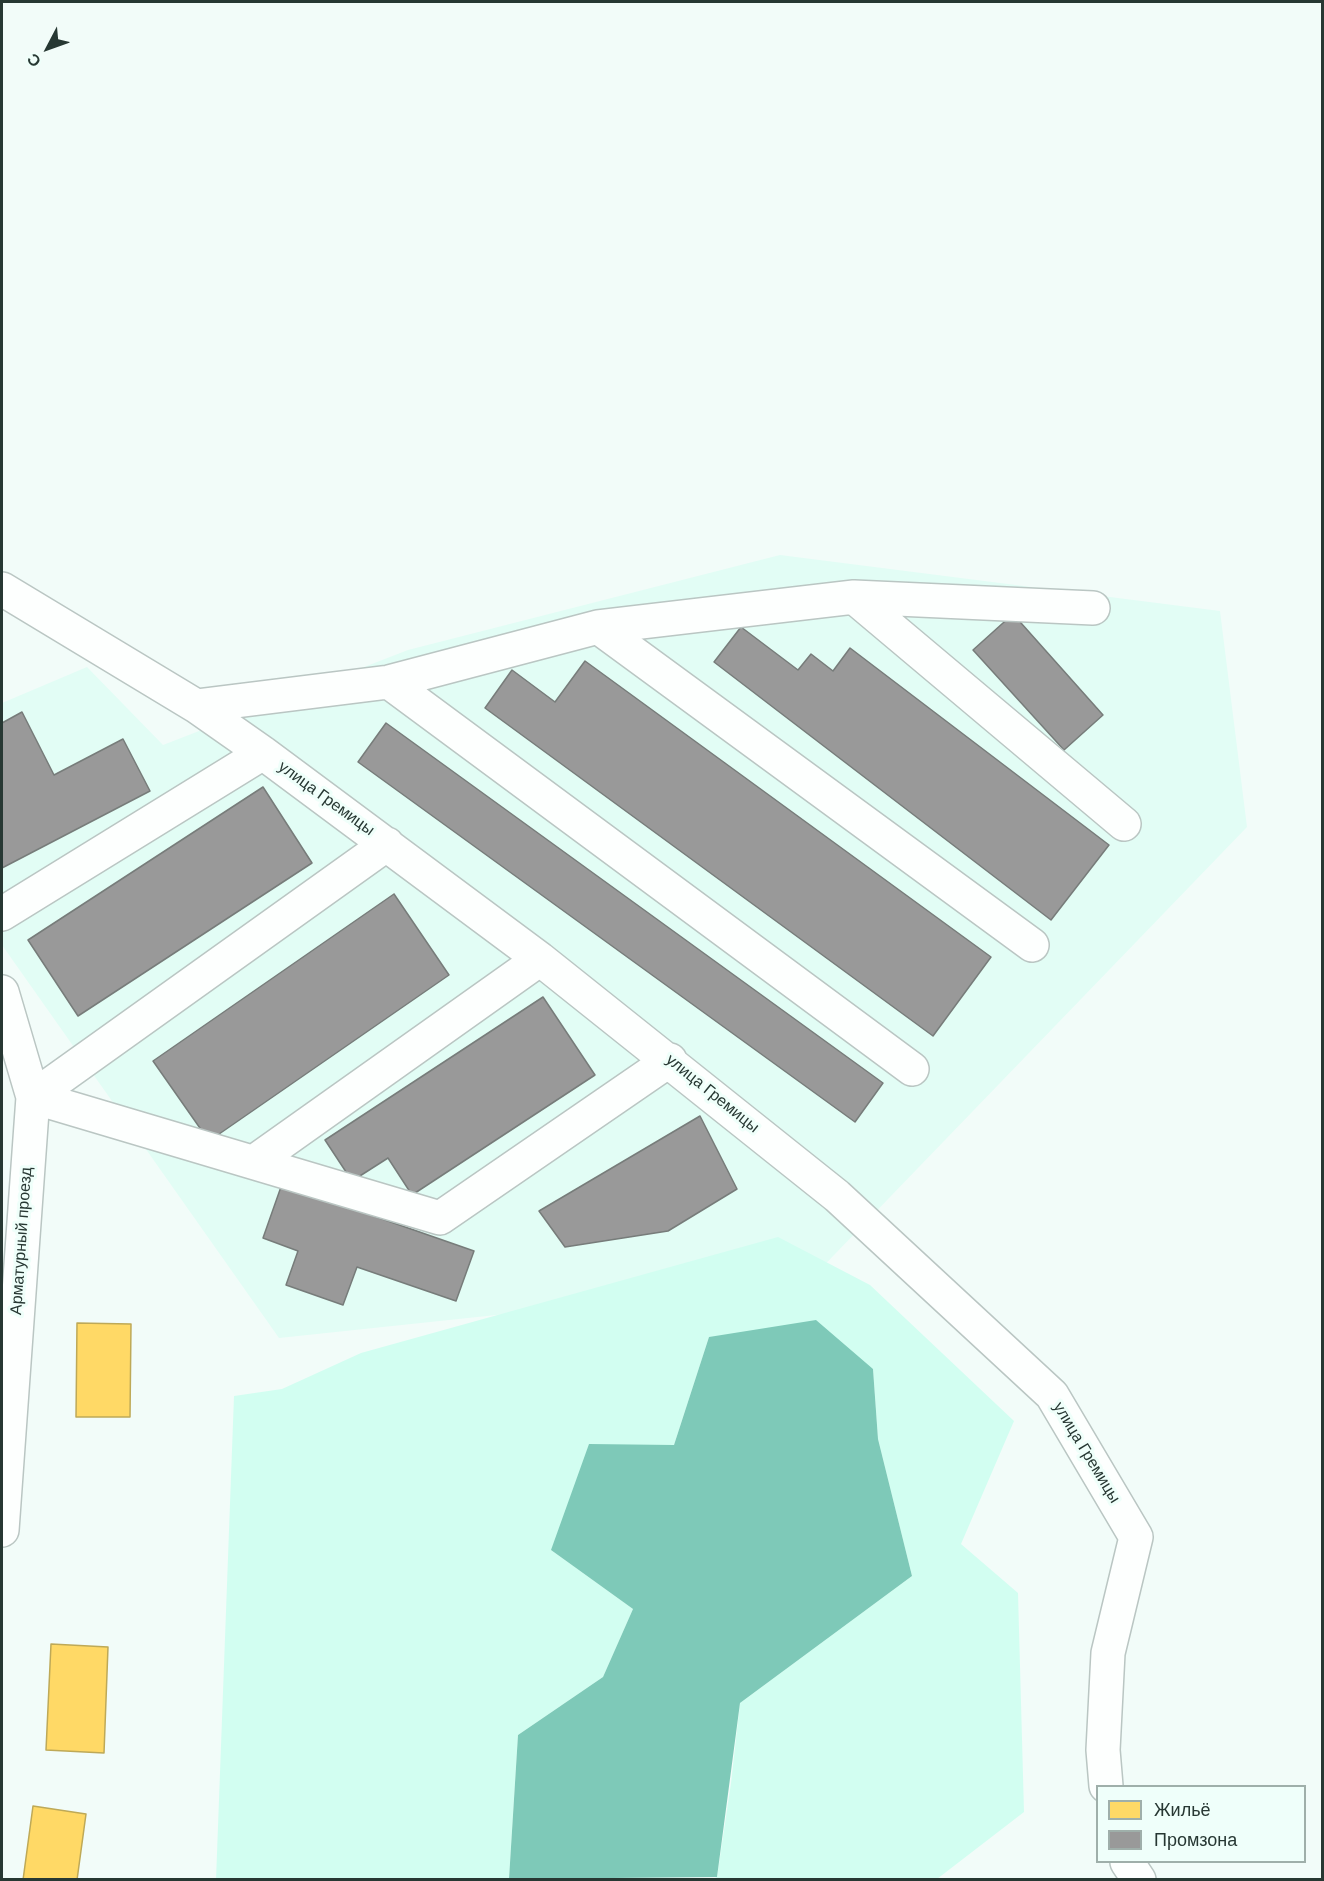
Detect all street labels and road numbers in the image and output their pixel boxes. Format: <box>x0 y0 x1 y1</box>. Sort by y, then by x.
street label: улица Гремицы <box>274 758 378 840</box>
street label: улица Гремицы <box>662 1051 762 1137</box>
street label: Арматурный проезд <box>7 1166 37 1316</box>
street label: улица Гремицы <box>1048 1399 1124 1507</box>

